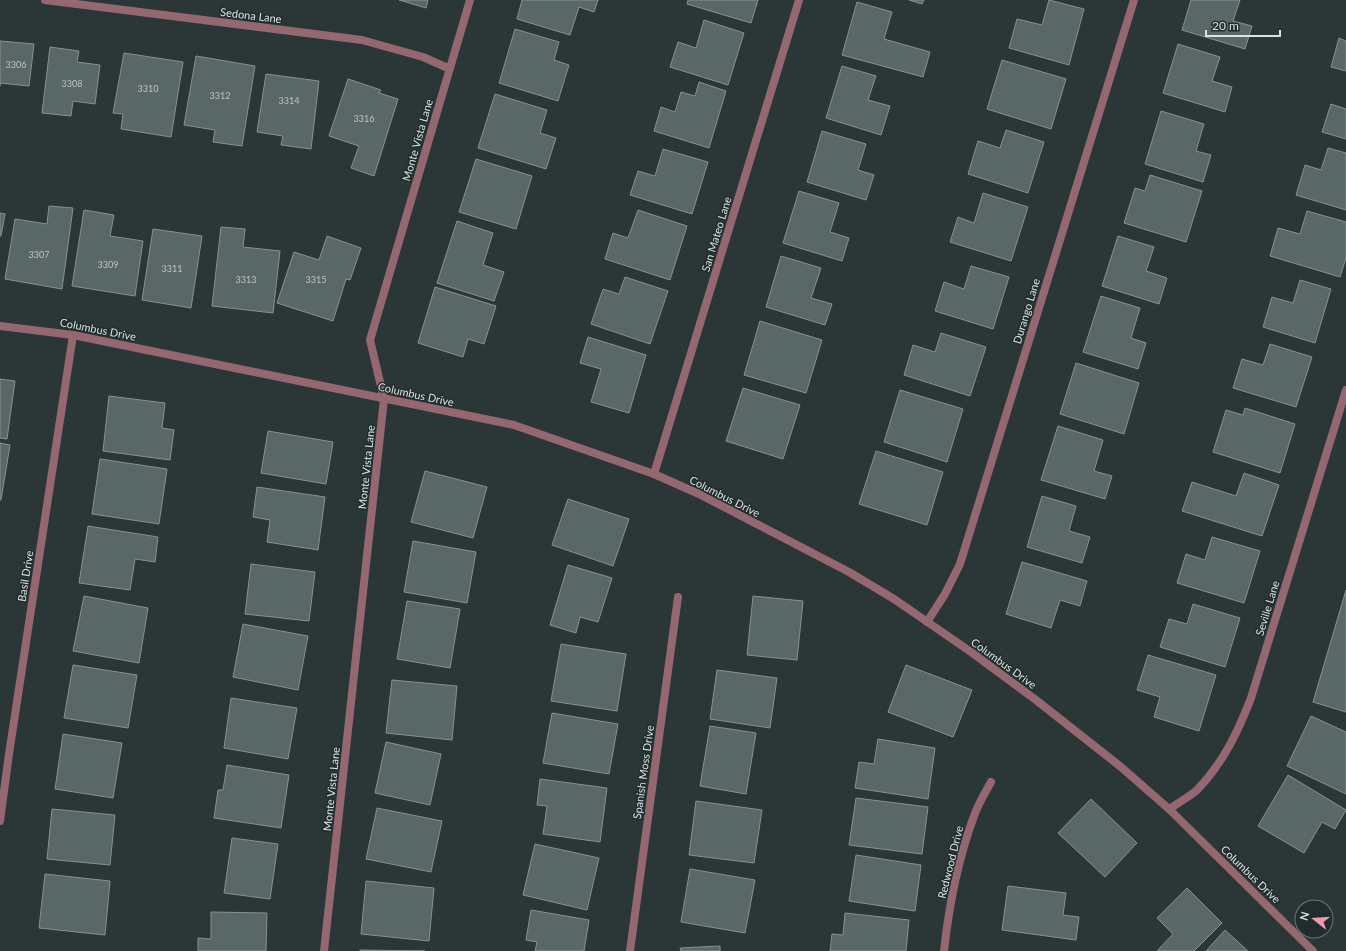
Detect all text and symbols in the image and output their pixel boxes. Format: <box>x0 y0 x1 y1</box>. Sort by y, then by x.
street label: Sedona Lane <box>220 5 283 25</box>
scale bar <box>1206 12 1280 38</box>
text: 20 m <box>1212 18 1239 33</box>
house number: 3306 <box>6 59 26 70</box>
house number: 3308 <box>62 78 82 89</box>
house number: 3310 <box>138 83 158 94</box>
house number: 3312 <box>210 90 230 101</box>
house number: 3314 <box>279 95 299 106</box>
street label: Monte Vista Lane <box>399 97 435 182</box>
house number: 3316 <box>354 113 374 124</box>
street label: San Mateo Lane <box>698 195 734 273</box>
house number: 3307 <box>29 249 49 260</box>
house number: 3309 <box>98 259 118 270</box>
house number: 3311 <box>162 263 182 274</box>
house number: 3313 <box>236 274 256 285</box>
house number: 3315 <box>306 274 326 285</box>
street label: Durango Lane <box>1010 277 1042 345</box>
street label: Columbus Drive <box>59 315 137 343</box>
street label: Columbus Drive <box>377 380 455 408</box>
street label: Monte Vista Lane <box>355 424 377 510</box>
street label: Columbus Drive <box>688 473 763 519</box>
street label: Basil Drive <box>15 549 35 602</box>
street label: Seville Lane <box>1252 579 1282 637</box>
street label: Columbus Drive <box>969 635 1039 691</box>
street label: Spanish Moss Drive <box>630 724 656 820</box>
street label: Monte Vista Lane <box>320 746 342 832</box>
street label: Redwood Drive <box>935 824 965 900</box>
street label: Columbus Drive <box>1219 842 1283 906</box>
north arrow <box>1294 899 1334 939</box>
text: N <box>1297 910 1311 922</box>

